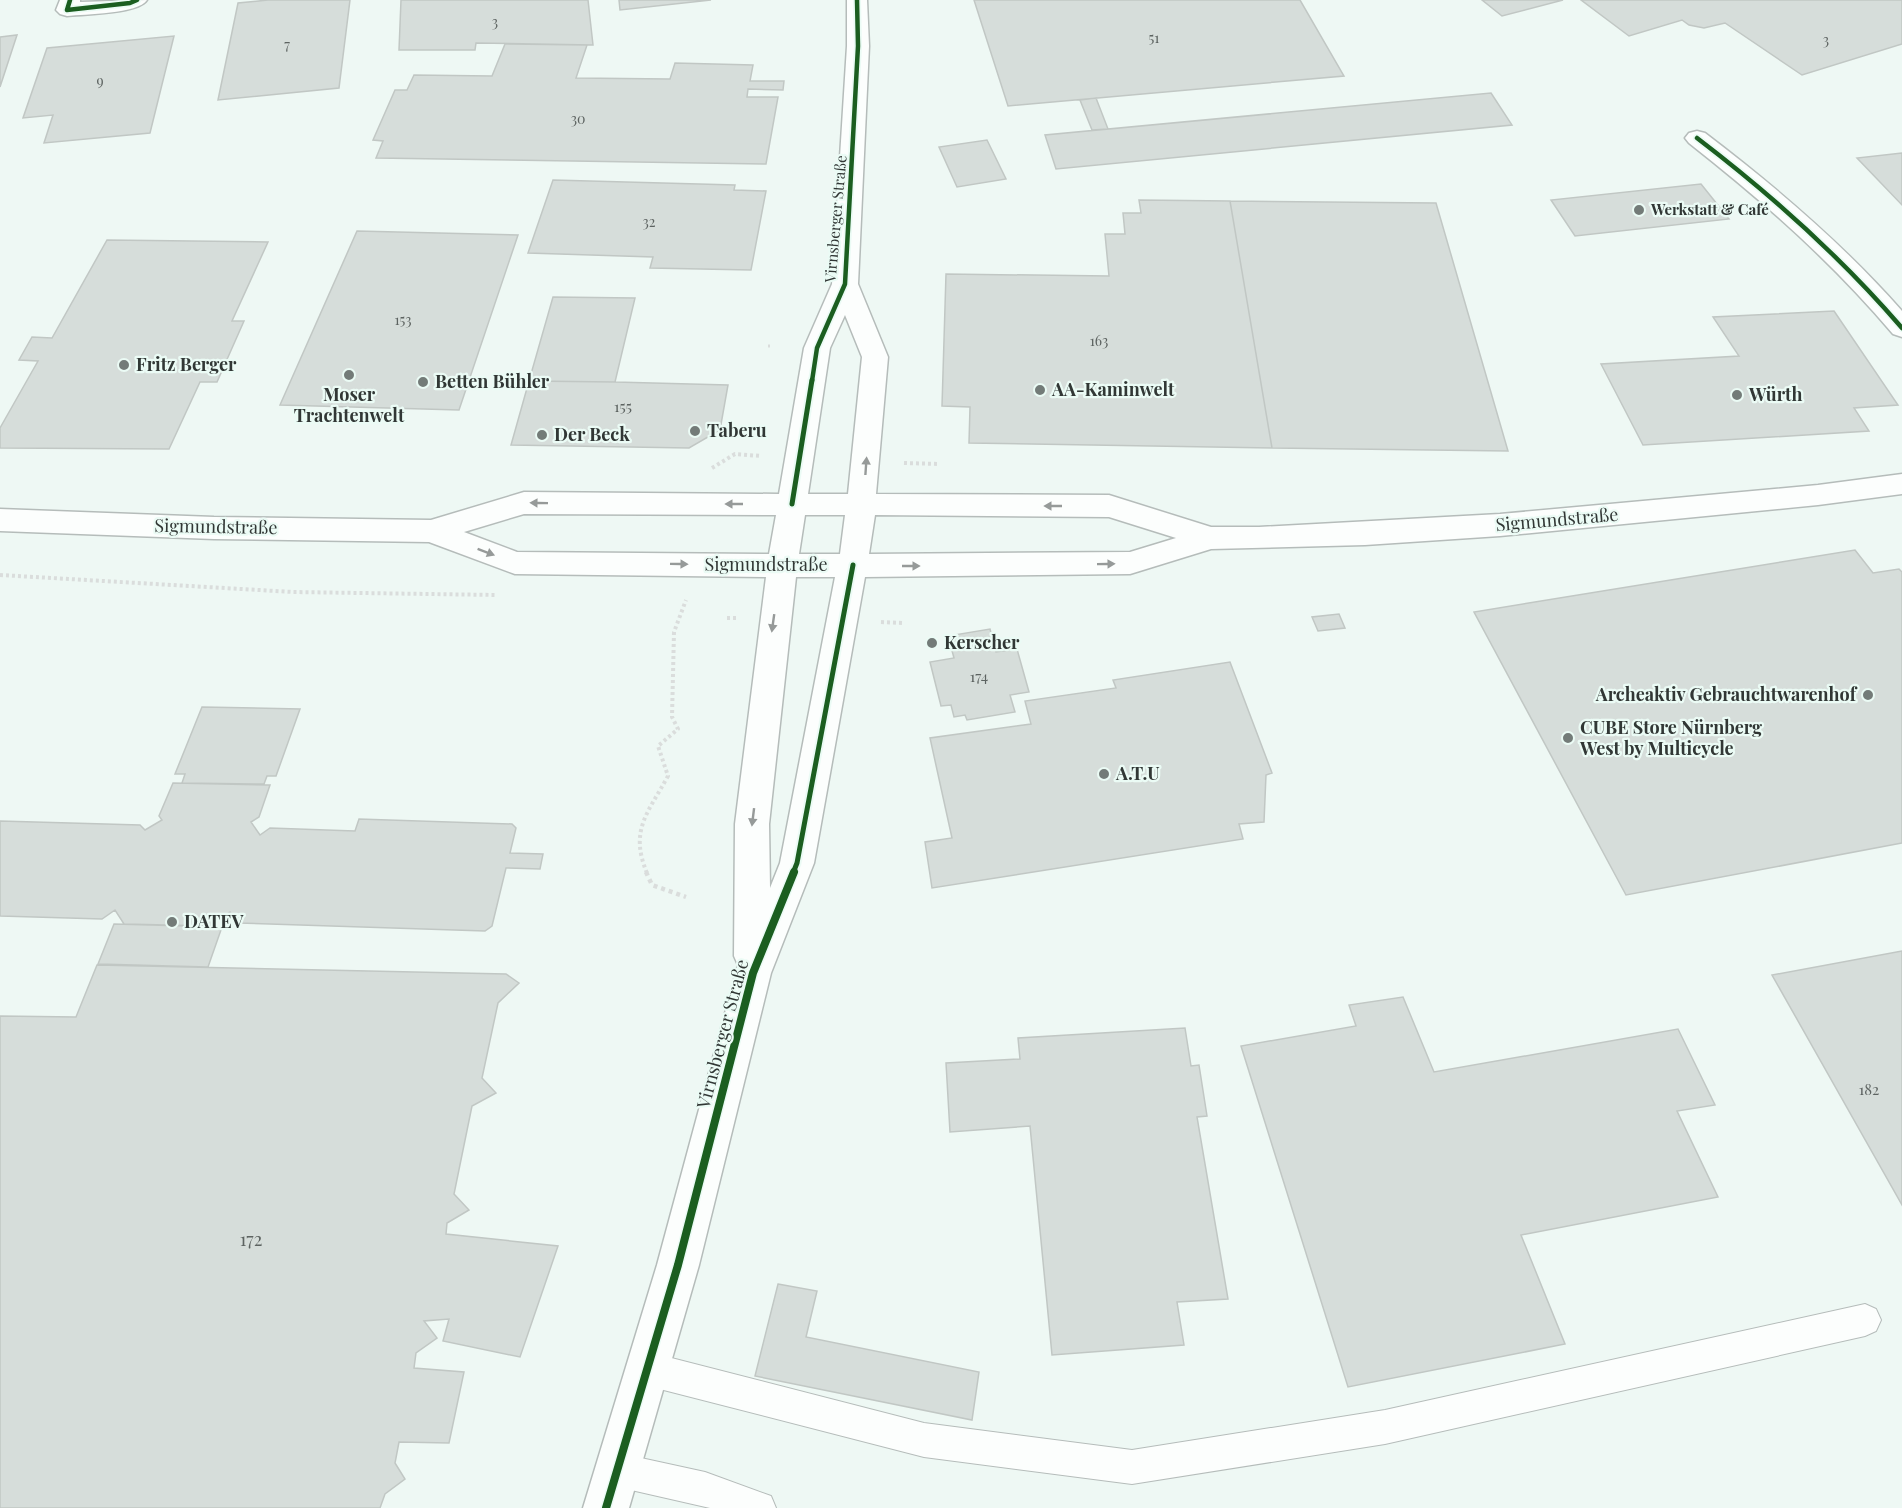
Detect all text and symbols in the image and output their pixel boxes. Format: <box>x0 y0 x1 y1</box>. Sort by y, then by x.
house number: 3 <box>492 12 498 31</box>
house number: 51 <box>1149 28 1160 47</box>
house number: 3 <box>1823 30 1829 49</box>
house number: 7 <box>284 35 290 54</box>
house number: 9 <box>96 71 104 90</box>
house number: 30 <box>571 109 585 128</box>
street label: Virnsberger Straße <box>819 154 851 284</box>
place label: Werkstatt & Café <box>1650 199 1769 219</box>
marker: Werkstatt & Café <box>1632 203 1646 217</box>
house number: 32 <box>642 212 656 231</box>
house number: 153 <box>394 310 412 329</box>
house number: 163 <box>1090 331 1108 350</box>
place label: Fritz Berger <box>136 352 237 376</box>
marker: Fritz Berger <box>117 358 131 372</box>
marker: Moser Trachtenwelt <box>342 368 356 382</box>
place label: Betten Bühler <box>435 369 550 393</box>
marker: Betten Bühler <box>416 375 430 389</box>
place label: AA-Kaminwelt <box>1051 377 1175 401</box>
place label: Moser Trachtenwelt <box>294 382 405 427</box>
place label: Würth <box>1748 382 1802 406</box>
marker: AA-Kaminwelt <box>1033 383 1047 397</box>
marker: Würth <box>1730 388 1744 402</box>
house number: 155 <box>614 396 632 416</box>
place label: Taberu <box>707 418 767 442</box>
place label: Der Beck <box>554 422 630 446</box>
marker: Taberu <box>688 424 702 438</box>
marker: Der Beck <box>535 428 549 442</box>
one-way arrow <box>861 456 871 475</box>
one-way arrow <box>529 498 548 508</box>
one-way arrow <box>724 499 743 509</box>
one-way arrow <box>1043 501 1062 510</box>
street label: Sigmundstraße <box>1495 502 1619 536</box>
street label: Sigmundstraße <box>154 513 278 539</box>
one-way arrow <box>477 547 495 557</box>
street label: Sigmundstraße <box>704 552 828 576</box>
one-way arrow <box>669 559 688 569</box>
one-way arrow <box>1097 559 1116 569</box>
one-way arrow <box>902 561 921 571</box>
one-way arrow <box>769 613 778 632</box>
place label: Kerscher <box>944 630 1020 654</box>
marker: Kerscher <box>925 636 939 650</box>
house number: 174 <box>970 666 988 686</box>
place label: Archeaktiv Gebrauchtwarenhof <box>1595 682 1858 706</box>
marker: Archeaktiv Gebrauchtwarenhof <box>1861 688 1875 702</box>
place label: CUBE Store Nürnberg West by Multicycle <box>1579 715 1762 760</box>
marker: CUBE Store Nürnberg West by Multicycle <box>1561 731 1575 745</box>
place label: A.T.U <box>1115 761 1160 785</box>
marker: A.T.U <box>1097 767 1111 781</box>
one-way arrow <box>749 807 758 826</box>
place label: DATEV <box>184 909 245 933</box>
marker: DATEV <box>165 915 179 929</box>
street label: Virnsberger Straße <box>690 957 753 1112</box>
house number: 182 <box>1859 1079 1879 1099</box>
house number: 172 <box>240 1227 262 1251</box>

